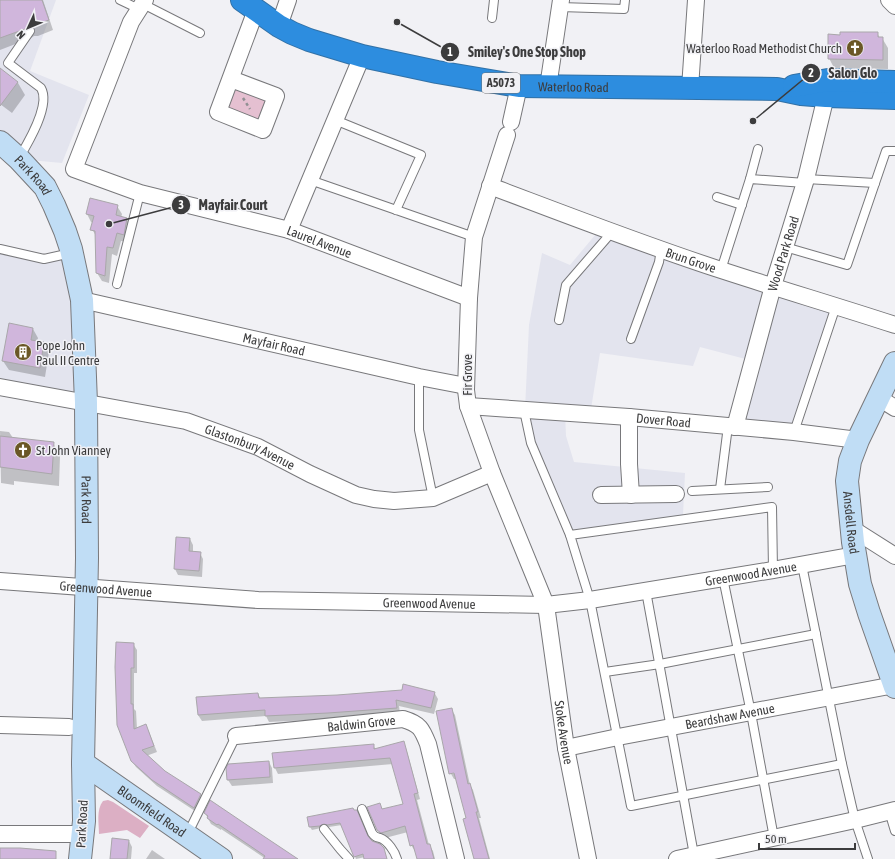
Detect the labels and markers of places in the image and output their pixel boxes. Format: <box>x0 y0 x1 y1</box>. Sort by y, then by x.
church icon: Waterloo Road Methodist Church <box>845 38 865 58</box>
callout: Smiley's One Stop Shop <box>440 39 594 65</box>
place label: Waterloo Road Methodist Church <box>686 41 842 56</box>
callout: Salon Glo <box>801 60 886 86</box>
callout: Mayfair Court <box>171 192 276 218</box>
place label: Pope John Paul II Centre <box>36 338 100 368</box>
building icon: Pope John Paul II Centre <box>13 342 33 362</box>
church icon: St John Vianney <box>13 440 33 460</box>
place label: St John Vianney <box>36 443 111 458</box>

